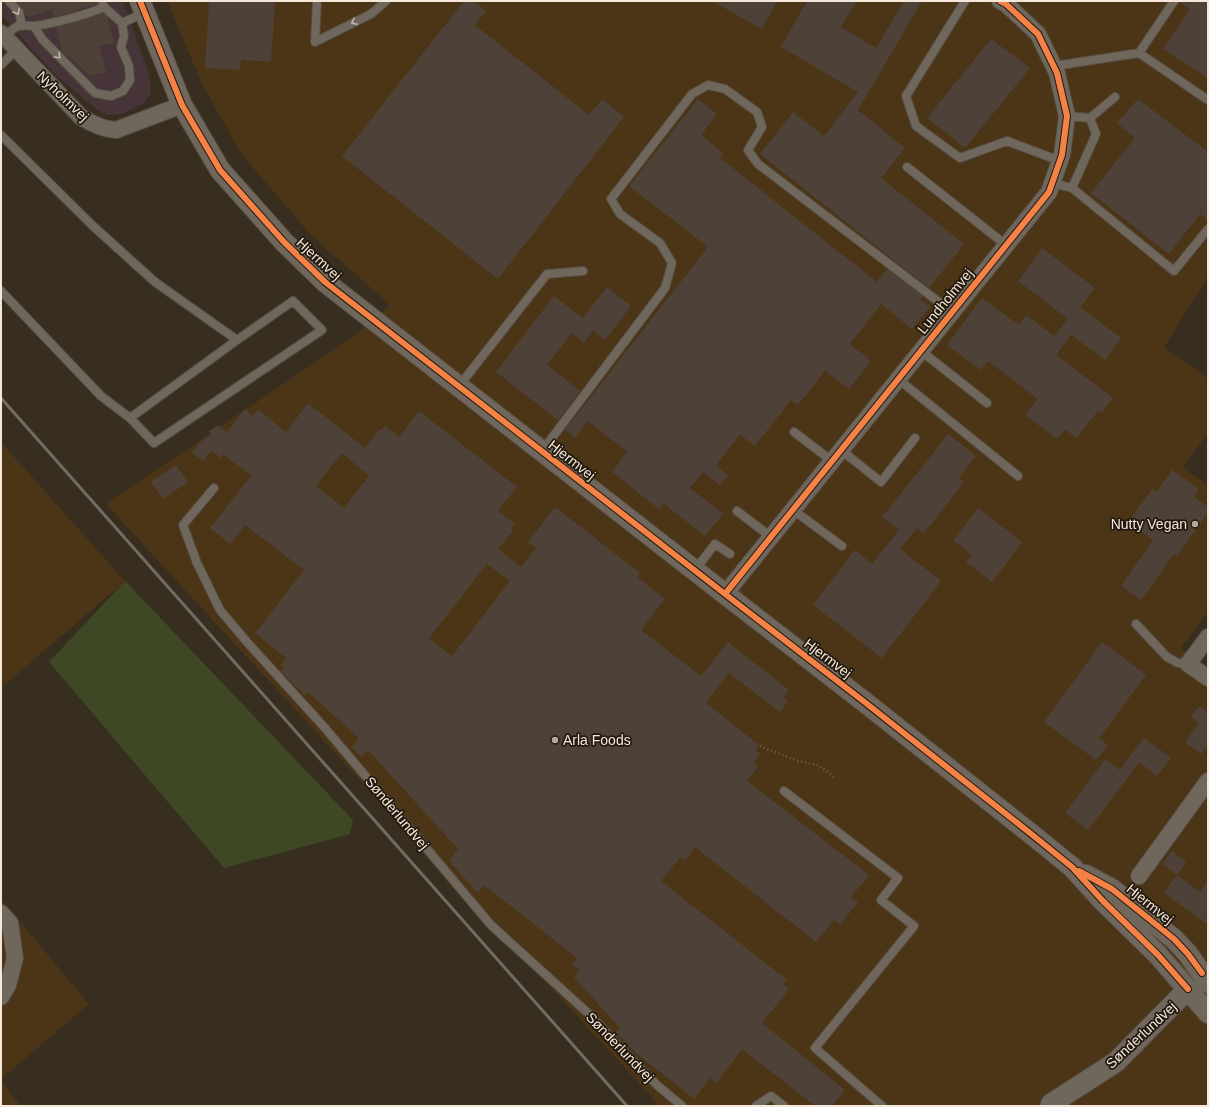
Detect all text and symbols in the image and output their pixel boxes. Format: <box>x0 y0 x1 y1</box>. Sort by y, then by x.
one-way arrow <box>12 8 20 15</box>
one-way arrow <box>351 18 358 25</box>
one-way arrow <box>53 51 61 59</box>
street label: Nyholmvej <box>34 68 92 124</box>
street label: Hjermvej <box>293 234 345 284</box>
street label: Lundholmvej <box>914 265 976 337</box>
street label: Hjermvej <box>545 437 599 483</box>
place label: Nutty Vegan <box>1111 516 1187 532</box>
marker: Nutty Vegan <box>1190 519 1200 529</box>
street label: Hjermvej <box>801 635 855 681</box>
place label: Arla Foods <box>563 732 631 748</box>
marker: Arla Foods <box>550 735 560 745</box>
street label: Sønderlundvej <box>362 773 432 853</box>
street label: Hjermvej <box>1124 880 1176 928</box>
street label: Sønderlundvej <box>1103 998 1179 1072</box>
street label: Sønderlundvej <box>583 1009 657 1085</box>

